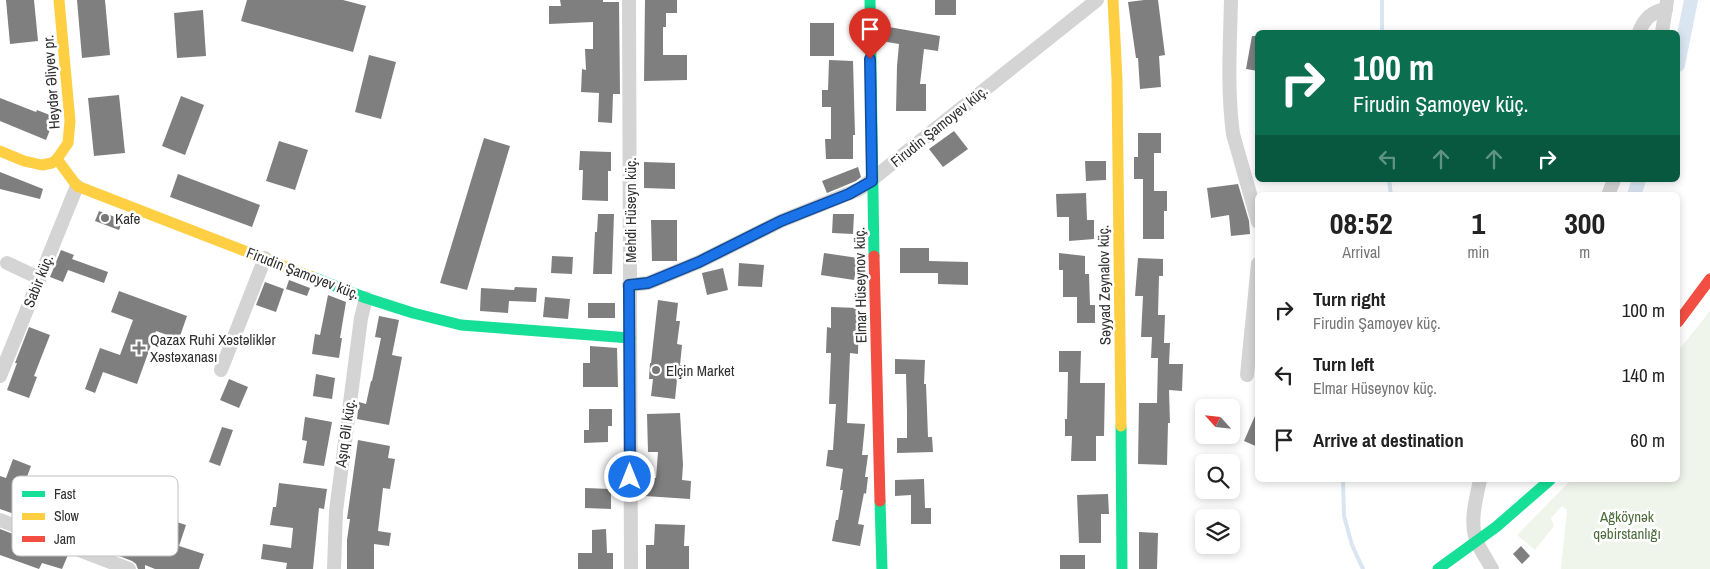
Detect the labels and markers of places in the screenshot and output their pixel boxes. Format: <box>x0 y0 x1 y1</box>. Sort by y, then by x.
pin <box>849 8 891 59</box>
place label: Kafe <box>115 208 140 229</box>
marker: Kafe <box>99 212 111 224</box>
place label: Qazax Ruhi Xəstəliklər Xəstəxanası <box>150 329 276 367</box>
marker: Qazax Ruhi Xəstəliklər Xəstəxanası <box>132 341 146 355</box>
place label: Elçin Market <box>666 360 735 381</box>
marker: Elçin Market <box>650 364 662 376</box>

